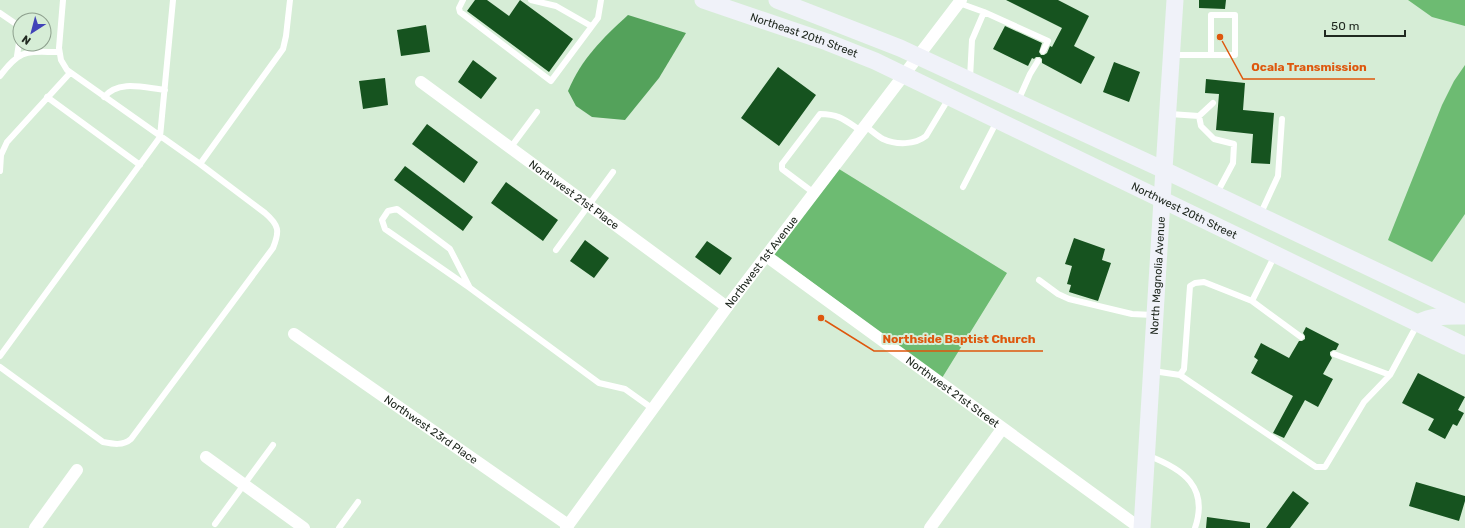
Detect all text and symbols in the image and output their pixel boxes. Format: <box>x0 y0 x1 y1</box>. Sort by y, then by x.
street label: Northeast 20th Street <box>749 11 860 61</box>
north arrow <box>12 12 52 52</box>
scale bar <box>1325 12 1405 38</box>
text: 50 m <box>1331 19 1359 33</box>
text: N <box>19 32 33 47</box>
callout: Ocala Transmission <box>1243 55 1375 79</box>
text: Ocala Transmission <box>1251 60 1367 74</box>
street label: Northwest 21st Place <box>526 158 621 232</box>
street label: Northwest 20th Street <box>1129 180 1240 242</box>
street label: Northwest 1st Avenue <box>723 214 801 311</box>
street label: North Magnolia Avenue <box>1148 216 1168 335</box>
callout: Northside Baptist Church <box>874 327 1043 351</box>
text: Northside Baptist Church <box>882 332 1036 346</box>
street label: Northwest 21st Street <box>903 354 1002 431</box>
street label: Northwest 23rd Place <box>381 393 480 467</box>

